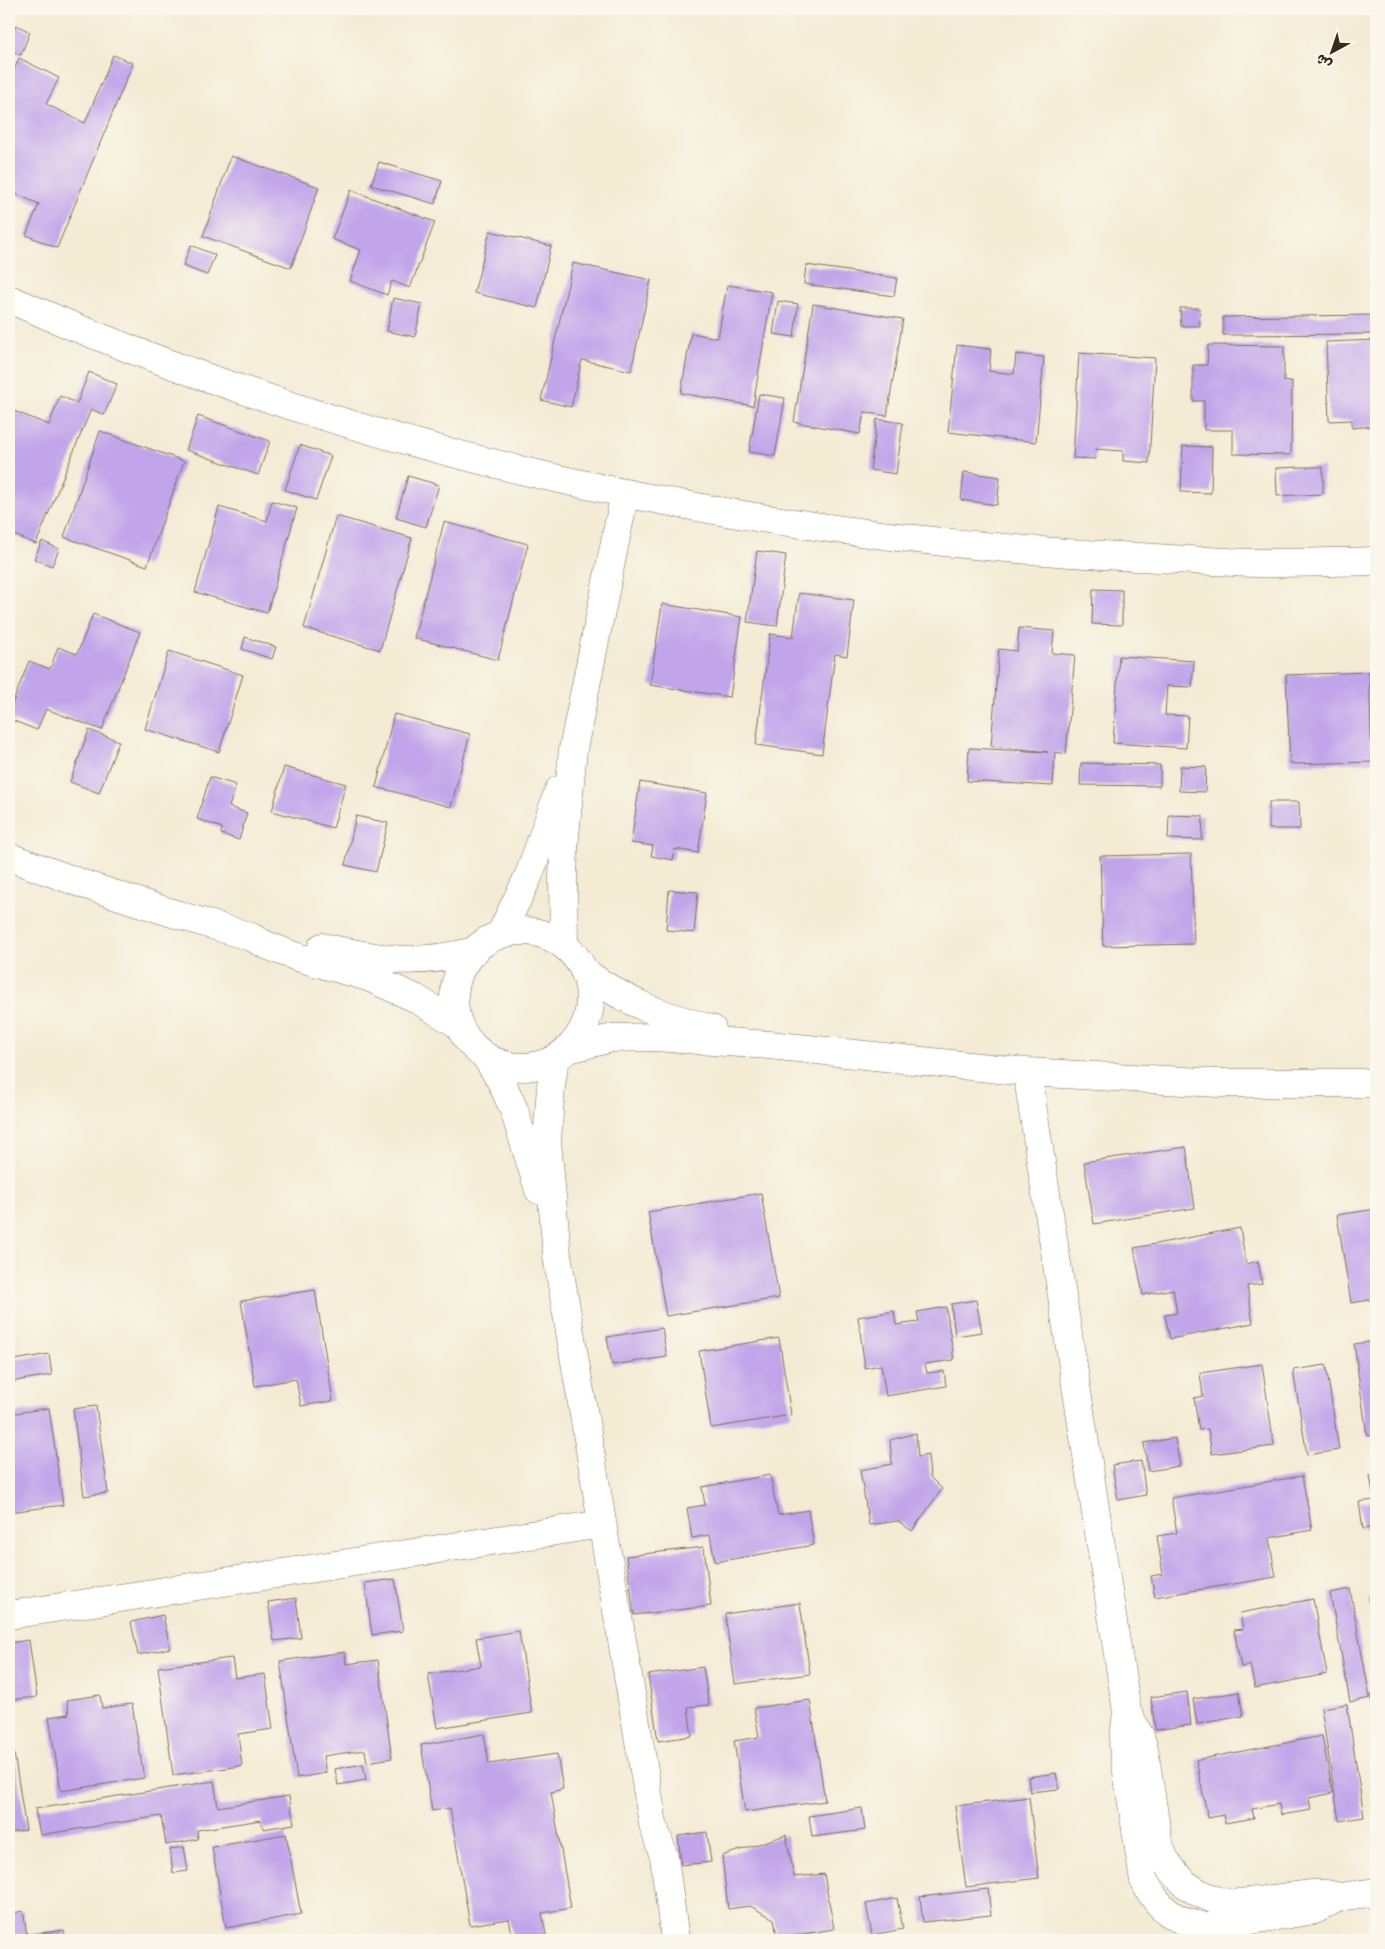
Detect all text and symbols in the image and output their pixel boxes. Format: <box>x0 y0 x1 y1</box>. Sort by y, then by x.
north arrow <box>1308 28 1358 78</box>
text: ش <box>1312 48 1337 74</box>

